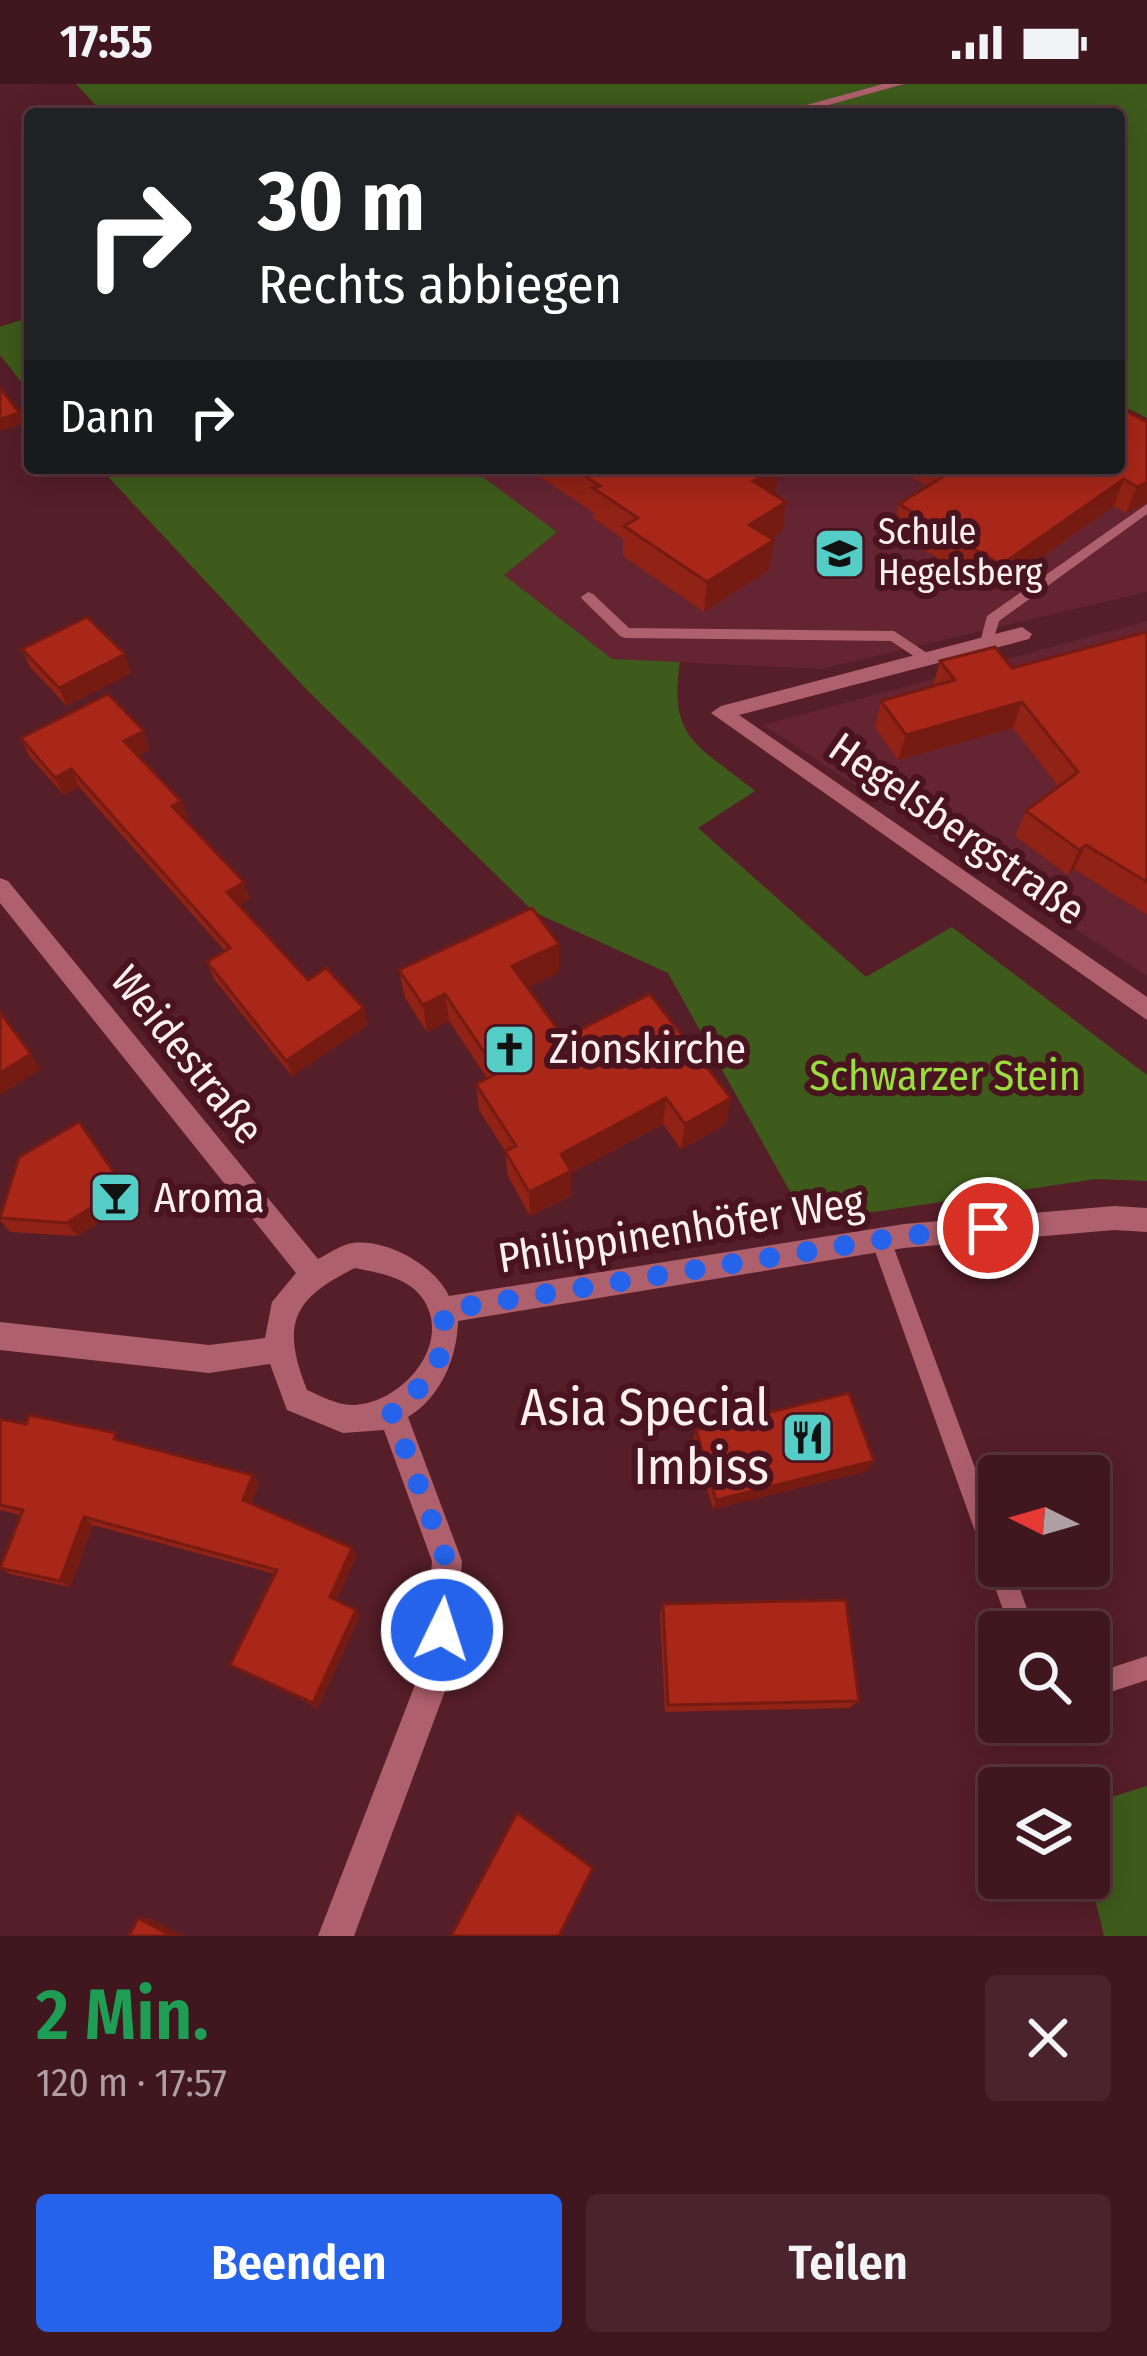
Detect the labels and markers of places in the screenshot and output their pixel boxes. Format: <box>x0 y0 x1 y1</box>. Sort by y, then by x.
place label: Schule Hegelsberg <box>878 510 1043 595</box>
school or university icon: Schule Hegelsberg <box>811 525 867 581</box>
church icon: Zionskirche <box>482 1021 538 1077</box>
place label: Zionskirche <box>549 1024 746 1074</box>
bar icon: Aroma <box>87 1170 143 1226</box>
place label: Aroma <box>154 1173 265 1223</box>
pin <box>937 1177 1039 1279</box>
place label: Asia Special Imbiss <box>520 1377 769 1498</box>
restaurant icon: Asia Special Imbiss <box>780 1409 836 1465</box>

